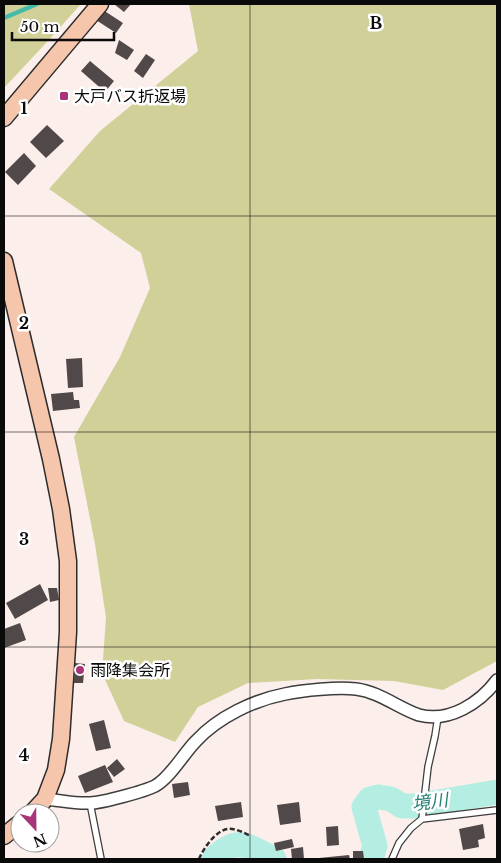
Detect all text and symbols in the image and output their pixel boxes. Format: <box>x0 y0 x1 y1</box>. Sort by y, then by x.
scale bar <box>12 10 115 42</box>
text: B <box>370 13 383 33</box>
text: 50 m <box>20 17 60 36</box>
place label: 大戸バス折返場 <box>74 86 186 106</box>
marker: 大戸バス折返場 <box>58 90 70 102</box>
text: 1 <box>21 98 28 118</box>
text: 2 <box>19 313 29 333</box>
text: 3 <box>19 529 29 549</box>
place label: 雨降集会所 <box>90 660 170 680</box>
marker: 雨降集会所 <box>74 664 86 676</box>
text: 4 <box>19 745 29 765</box>
water label: 境川 <box>411 789 451 815</box>
north arrow <box>10 803 60 853</box>
text: N <box>30 829 49 851</box>

